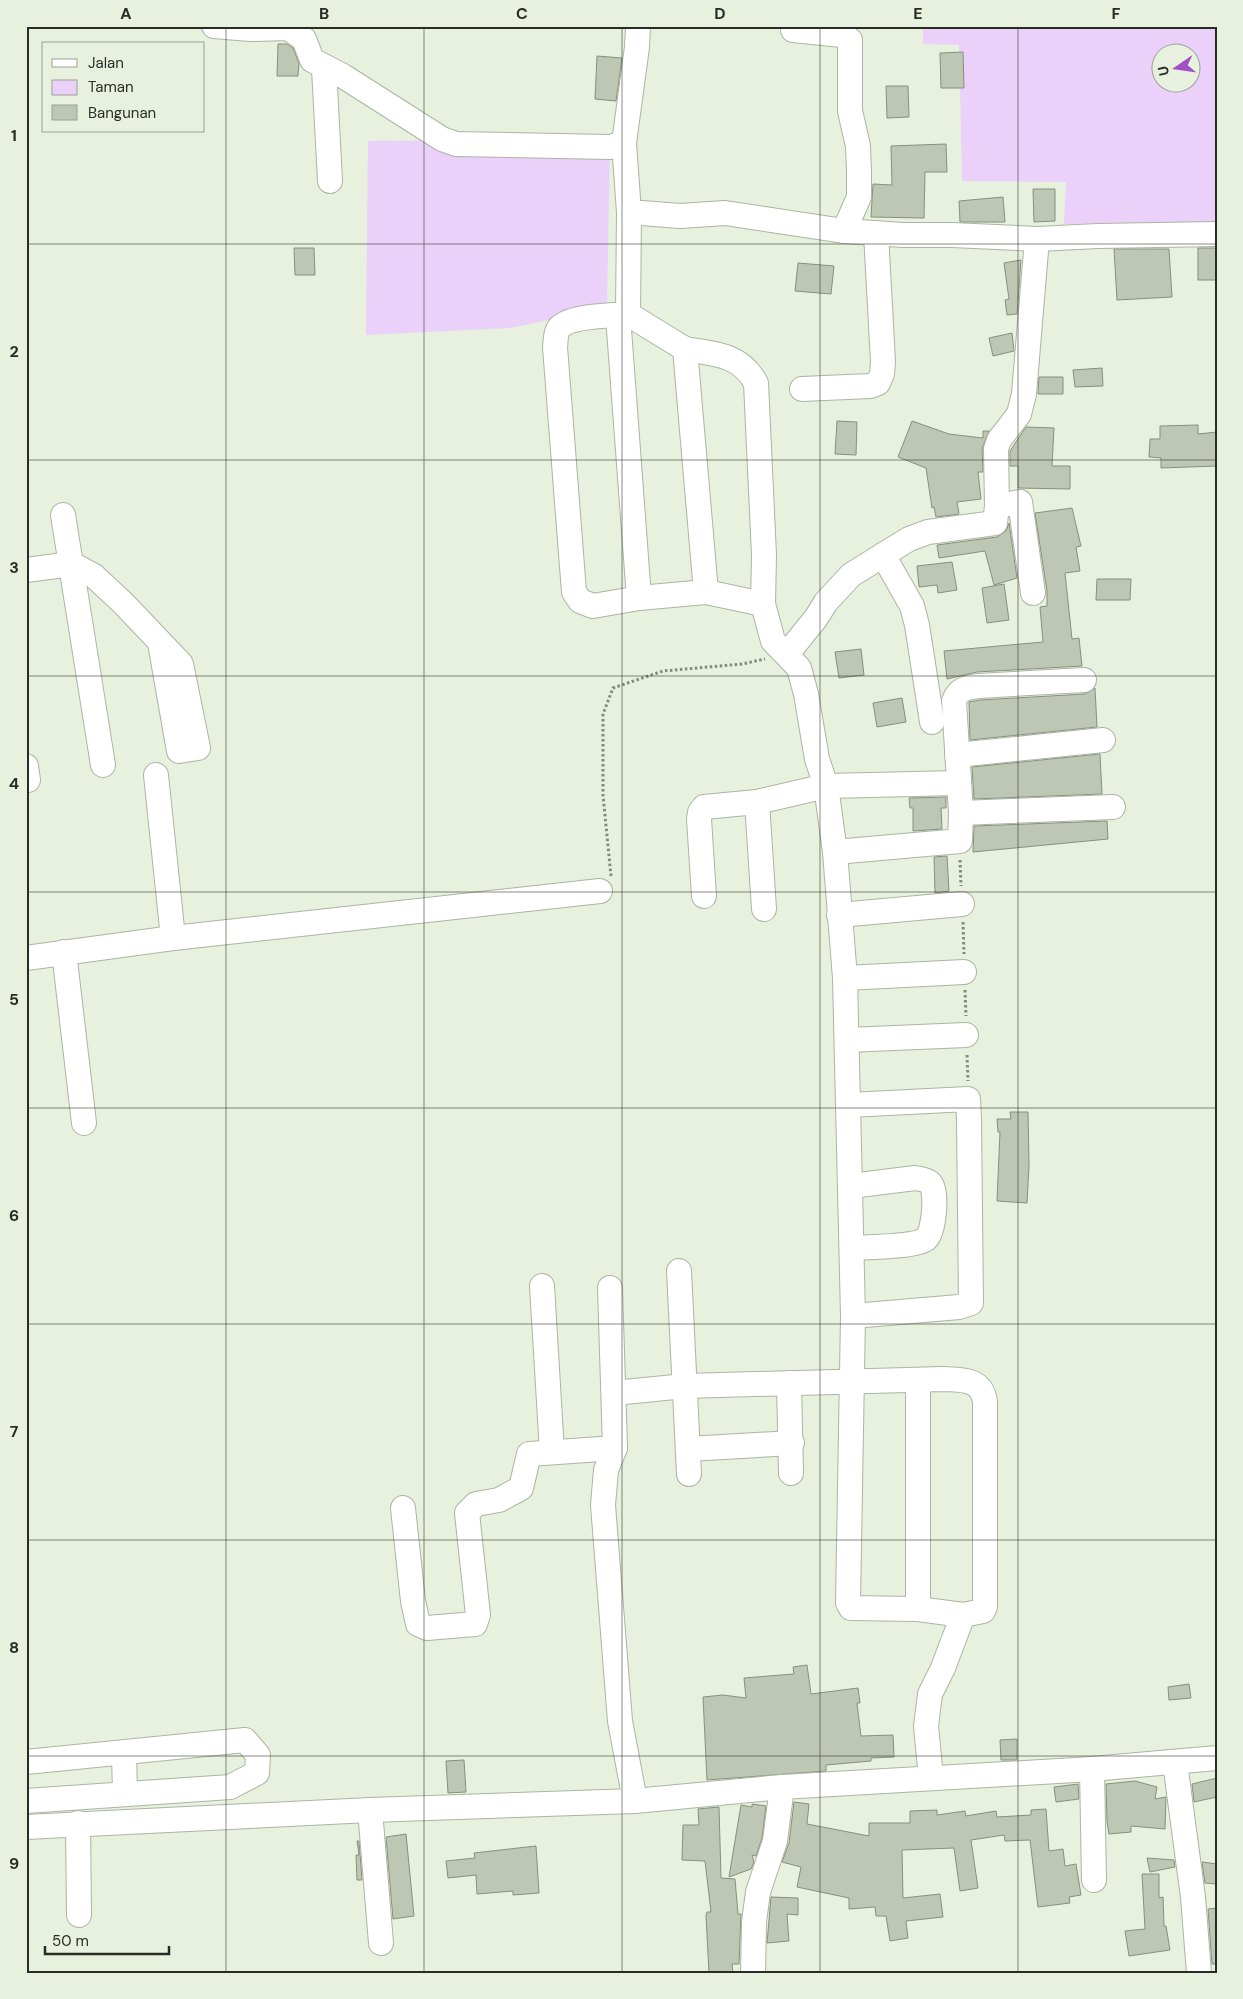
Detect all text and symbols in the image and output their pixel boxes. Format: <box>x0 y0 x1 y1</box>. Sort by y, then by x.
text: A <box>120 3 132 24</box>
text: B <box>319 3 329 24</box>
text: C <box>516 3 528 24</box>
text: D <box>714 3 726 24</box>
text: E <box>913 3 923 24</box>
text: F <box>1112 3 1121 24</box>
legend <box>42 42 205 132</box>
north arrow <box>1150 42 1200 92</box>
text: Jalan <box>88 53 124 73</box>
text: U <box>1153 64 1173 78</box>
text: Taman <box>88 77 134 97</box>
text: Bangunan <box>88 103 156 123</box>
text: 1 <box>11 125 17 146</box>
text: 2 <box>9 341 19 362</box>
text: 3 <box>9 557 19 578</box>
text: 4 <box>9 773 19 794</box>
text: 5 <box>9 989 19 1010</box>
text: 6 <box>9 1205 19 1226</box>
text: 7 <box>10 1421 19 1442</box>
text: 8 <box>9 1637 19 1658</box>
text: 9 <box>9 1853 19 1874</box>
scale bar <box>45 1924 169 1956</box>
text: 50 m <box>52 1931 89 1951</box>

